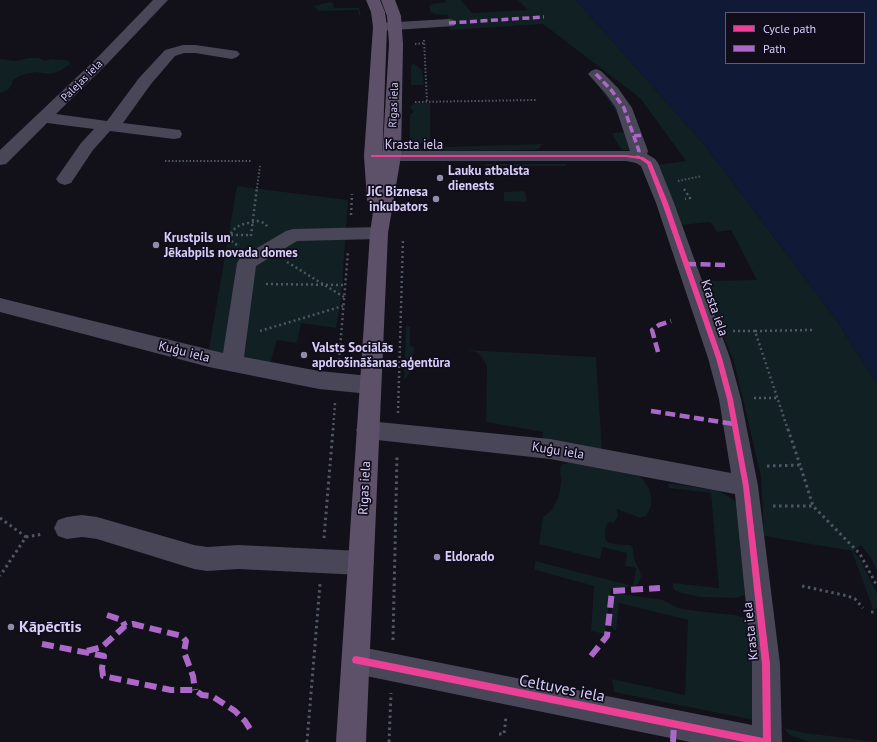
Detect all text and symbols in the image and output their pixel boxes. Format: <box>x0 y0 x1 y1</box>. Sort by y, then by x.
legend <box>725 12 865 64</box>
text: Cycle path <box>763 21 816 36</box>
text: Path <box>763 41 786 56</box>
street label: Palejas iela <box>59 58 105 104</box>
street label: Rīgas iela <box>387 82 401 128</box>
street label: Krasta iela <box>385 137 443 153</box>
place label: Lauku atbalsta dienests <box>448 163 529 194</box>
marker: Lauku atbalsta dienests <box>435 173 445 183</box>
place label: JiC Biznesa inkubators <box>367 184 428 215</box>
marker: JiC Biznesa inkubators <box>431 194 441 204</box>
place label: Krustpils un Jēkabpils novada domes <box>164 230 298 261</box>
marker: Krustpils un Jēkabpils novada domes <box>151 240 161 250</box>
street label: Krasta iela <box>697 278 731 338</box>
street label: Kuģu iela <box>157 338 211 366</box>
place label: Valsts Sociālās apdrošināšanas aģentūra <box>312 340 450 371</box>
marker: Valsts Sociālās apdrošināšanas aģentūra <box>299 350 309 360</box>
street label: Kuģu iela <box>531 439 585 463</box>
street label: Rīgas iela <box>356 461 374 515</box>
place label: Eldorado <box>445 549 495 565</box>
marker: Eldorado <box>432 552 442 562</box>
street label: Krasta iela <box>740 601 762 661</box>
place label: Kāpēcītis <box>19 617 81 637</box>
marker: Kāpēcītis <box>6 622 16 632</box>
street label: Celtuves iela <box>517 671 607 707</box>

